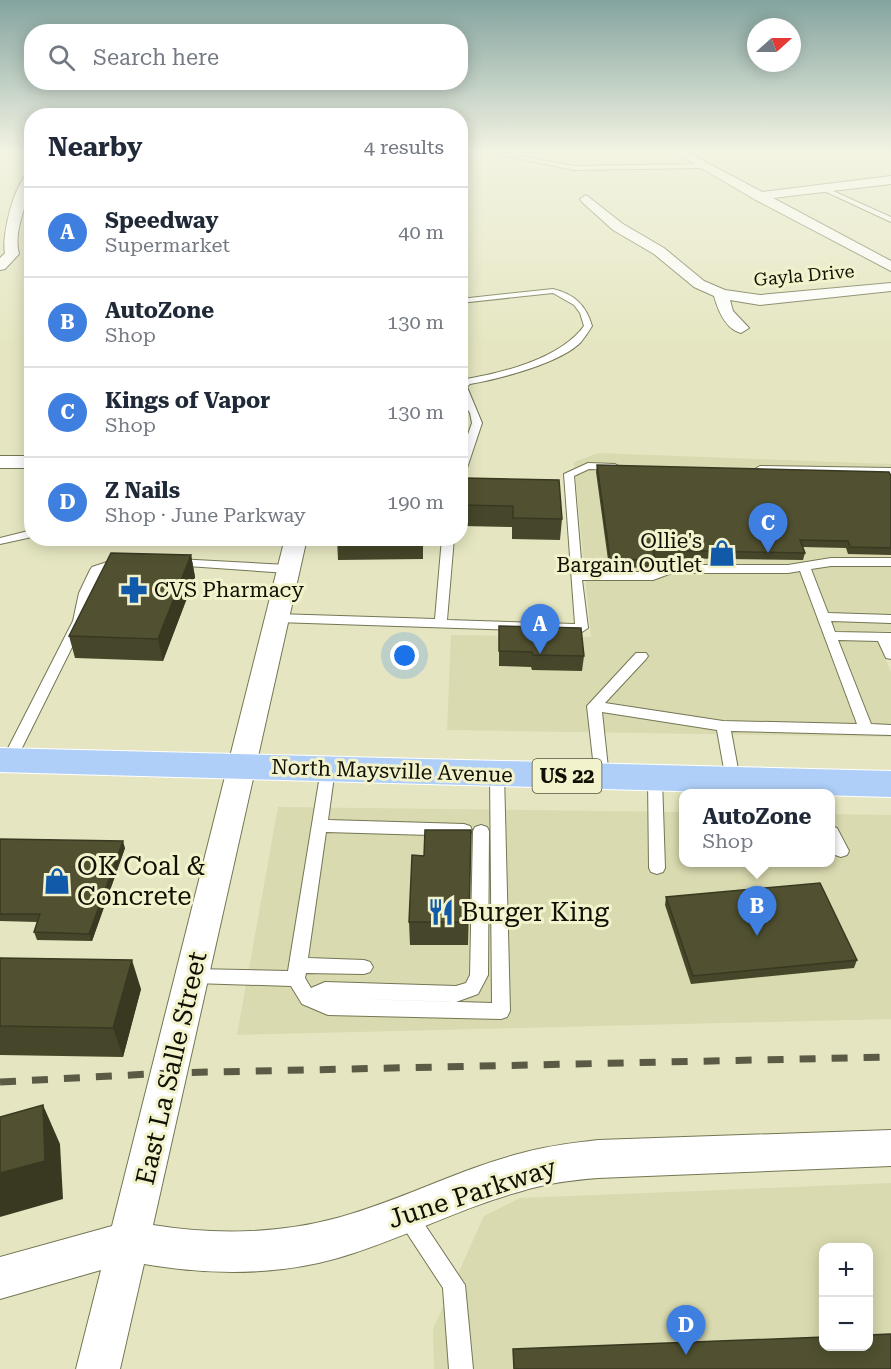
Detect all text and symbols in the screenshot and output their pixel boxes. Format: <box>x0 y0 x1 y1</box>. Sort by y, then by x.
north arrow <box>747 18 801 72</box>
search box <box>24 24 468 90</box>
icon: search <box>45 41 78 74</box>
text: Search here <box>93 45 219 70</box>
text: Nearby <box>48 132 142 162</box>
text: 4 results <box>364 135 444 159</box>
text: Speedway <box>105 208 219 233</box>
text: A <box>60 220 75 244</box>
text: 40 m <box>398 220 444 244</box>
text: Supermarket <box>105 233 230 257</box>
street label: Gayla Drive <box>753 260 855 290</box>
text: AutoZone <box>105 298 214 323</box>
text: B <box>60 310 75 334</box>
text: 130 m <box>387 310 444 334</box>
text: Shop <box>105 323 156 347</box>
text: Kings of Vapor <box>105 388 270 413</box>
text: C <box>61 400 75 424</box>
text: 130 m <box>387 400 444 424</box>
text: Shop <box>105 413 156 437</box>
text: Z Nails <box>105 478 180 503</box>
text: D <box>59 490 76 514</box>
text: 190 m <box>387 490 444 514</box>
text: Shop · June Parkway <box>105 503 306 527</box>
pin: C <box>748 504 788 553</box>
place label: Ollie's Bargain Outlet <box>556 529 702 577</box>
shop icon: Ollie's Bargain Outlet <box>707 538 737 568</box>
pharmacy icon: CVS Pharmacy <box>119 575 149 605</box>
place label: CVS Pharmacy <box>154 578 304 602</box>
pin: A <box>520 604 560 654</box>
your location <box>390 641 419 670</box>
street label: North Maysville Avenue <box>271 755 513 787</box>
road number: US 22 <box>532 759 602 793</box>
popup <box>679 789 835 867</box>
text: AutoZone <box>702 804 812 829</box>
text: Shop <box>702 829 753 853</box>
place label: OK Coal & Concrete <box>77 851 206 911</box>
shop icon: OK Coal & Concrete <box>42 866 72 896</box>
pin: B <box>738 886 777 936</box>
restaurant icon: Burger King <box>426 897 456 927</box>
place label: Burger King <box>461 897 609 927</box>
street label: East La Salle Street <box>130 948 213 1188</box>
street label: June Parkway <box>384 1151 560 1234</box>
map controls <box>819 1243 873 1351</box>
button: + <box>819 1243 873 1297</box>
button: − <box>819 1297 873 1351</box>
pin: D <box>666 1306 706 1355</box>

